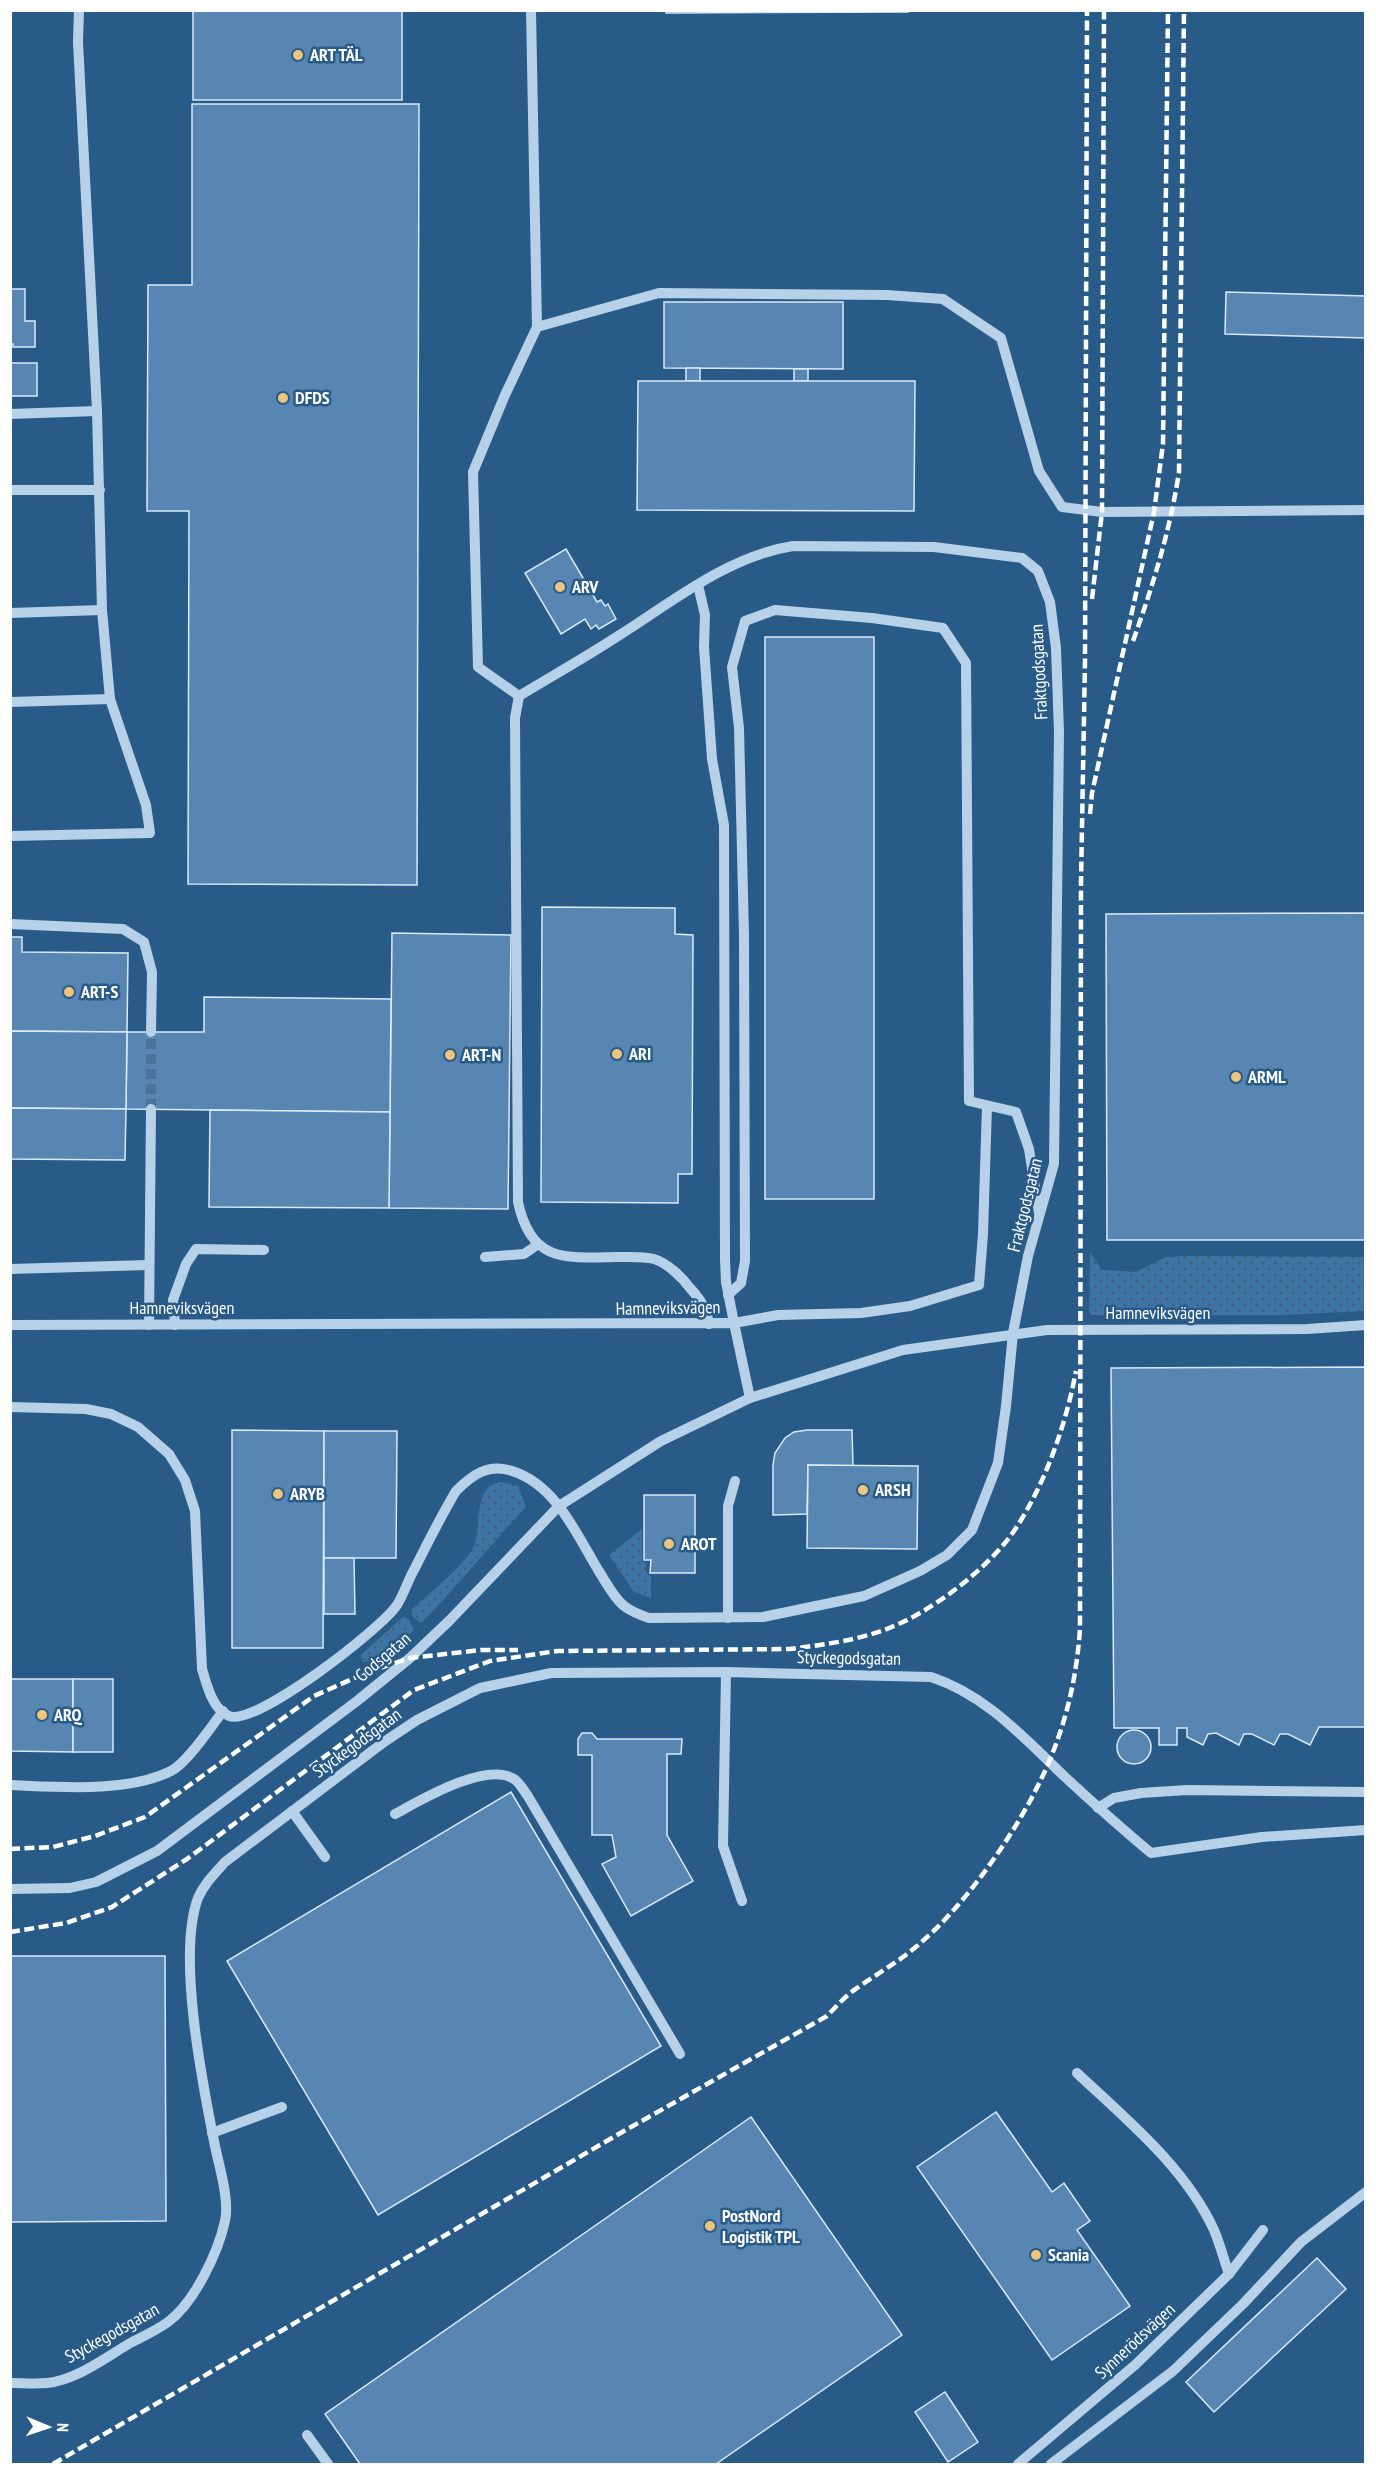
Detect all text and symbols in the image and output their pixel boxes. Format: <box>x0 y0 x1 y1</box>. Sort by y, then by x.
place label: ART TÄL <box>309 43 363 66</box>
marker: ART TÄL <box>291 48 305 62</box>
place label: DFDS <box>295 386 330 409</box>
marker: DFDS <box>276 391 290 405</box>
place label: ARV <box>571 575 599 598</box>
marker: ARV <box>553 580 567 594</box>
street label: Fraktgodsgatan <box>1025 624 1052 720</box>
place label: ART-S <box>80 980 118 1003</box>
marker: ART-S <box>62 985 76 999</box>
place label: ARI <box>628 1042 651 1065</box>
place label: ART-N <box>461 1043 501 1066</box>
marker: ARI <box>610 1047 624 1061</box>
marker: ART-N <box>443 1048 457 1062</box>
place label: ARML <box>1247 1065 1286 1088</box>
marker: ARML <box>1229 1070 1243 1084</box>
street label: Fraktgodsgatan <box>1002 1156 1047 1254</box>
street label: Hamneviksvägen <box>615 1295 721 1320</box>
street label: Hamneviksvägen <box>130 1296 234 1319</box>
street label: Hamneviksvägen <box>1106 1301 1210 1324</box>
place label: ARSH <box>874 1478 911 1501</box>
place label: ARYB <box>289 1482 325 1505</box>
marker: ARSH <box>856 1483 870 1497</box>
marker: ARYB <box>271 1487 285 1501</box>
place label: AROT <box>680 1532 717 1555</box>
marker: AROT <box>662 1537 676 1551</box>
street label: Godsgatan <box>350 1627 415 1686</box>
street label: Styckegodsgatan <box>797 1645 901 1670</box>
place label: ARQ <box>53 1703 83 1726</box>
street label: Styckegodsgatan <box>308 1703 406 1783</box>
marker: ARQ <box>35 1708 49 1722</box>
place label: PostNord Logistik TPL <box>722 2204 800 2248</box>
marker: PostNord Logistik TPL <box>703 2219 717 2233</box>
place label: Scania <box>1048 2243 1089 2266</box>
marker: Scania <box>1029 2248 1043 2262</box>
street label: Styckegodsgatan <box>61 2297 163 2368</box>
street label: Synnerödsvägen <box>1090 2298 1180 2384</box>
north arrow <box>18 2397 78 2457</box>
text: N <box>53 2423 73 2432</box>

